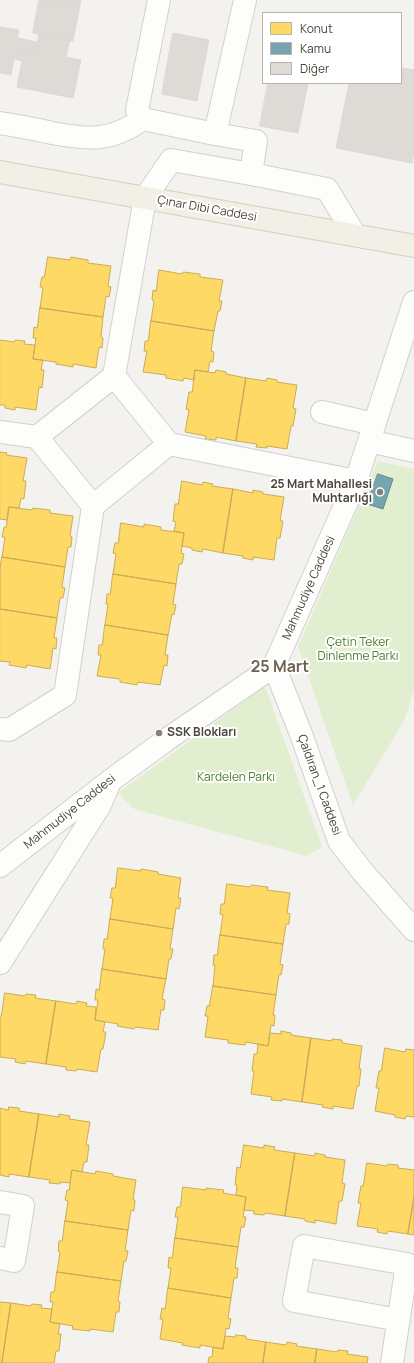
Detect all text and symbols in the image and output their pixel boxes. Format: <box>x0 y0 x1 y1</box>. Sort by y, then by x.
legend <box>262 12 402 84</box>
text: Konut <box>300 20 333 37</box>
text: Kamu <box>300 40 331 57</box>
text: Diğer <box>300 60 329 77</box>
street label: Çınar Dibi Caddesi <box>156 193 258 225</box>
place label: 25 Mart Mahallesi Muhtarlığı <box>270 478 372 506</box>
marker: 25 Mart Mahallesi Muhtarlığı <box>375 487 385 497</box>
street label: Mahmudiye Caddesi <box>280 534 338 642</box>
park label: Çetin Teker Dinlenme Parkı <box>317 636 399 664</box>
district label: 25 Mart <box>251 658 309 678</box>
place label: SSK Blokları <box>167 726 236 740</box>
marker: SSK Blokları <box>154 728 164 738</box>
street label: Çaldıran_1 Caddesi <box>294 733 344 837</box>
park label: Kardelen Parkı <box>197 771 275 785</box>
street label: Mahmudiye Caddesi <box>21 772 119 852</box>

